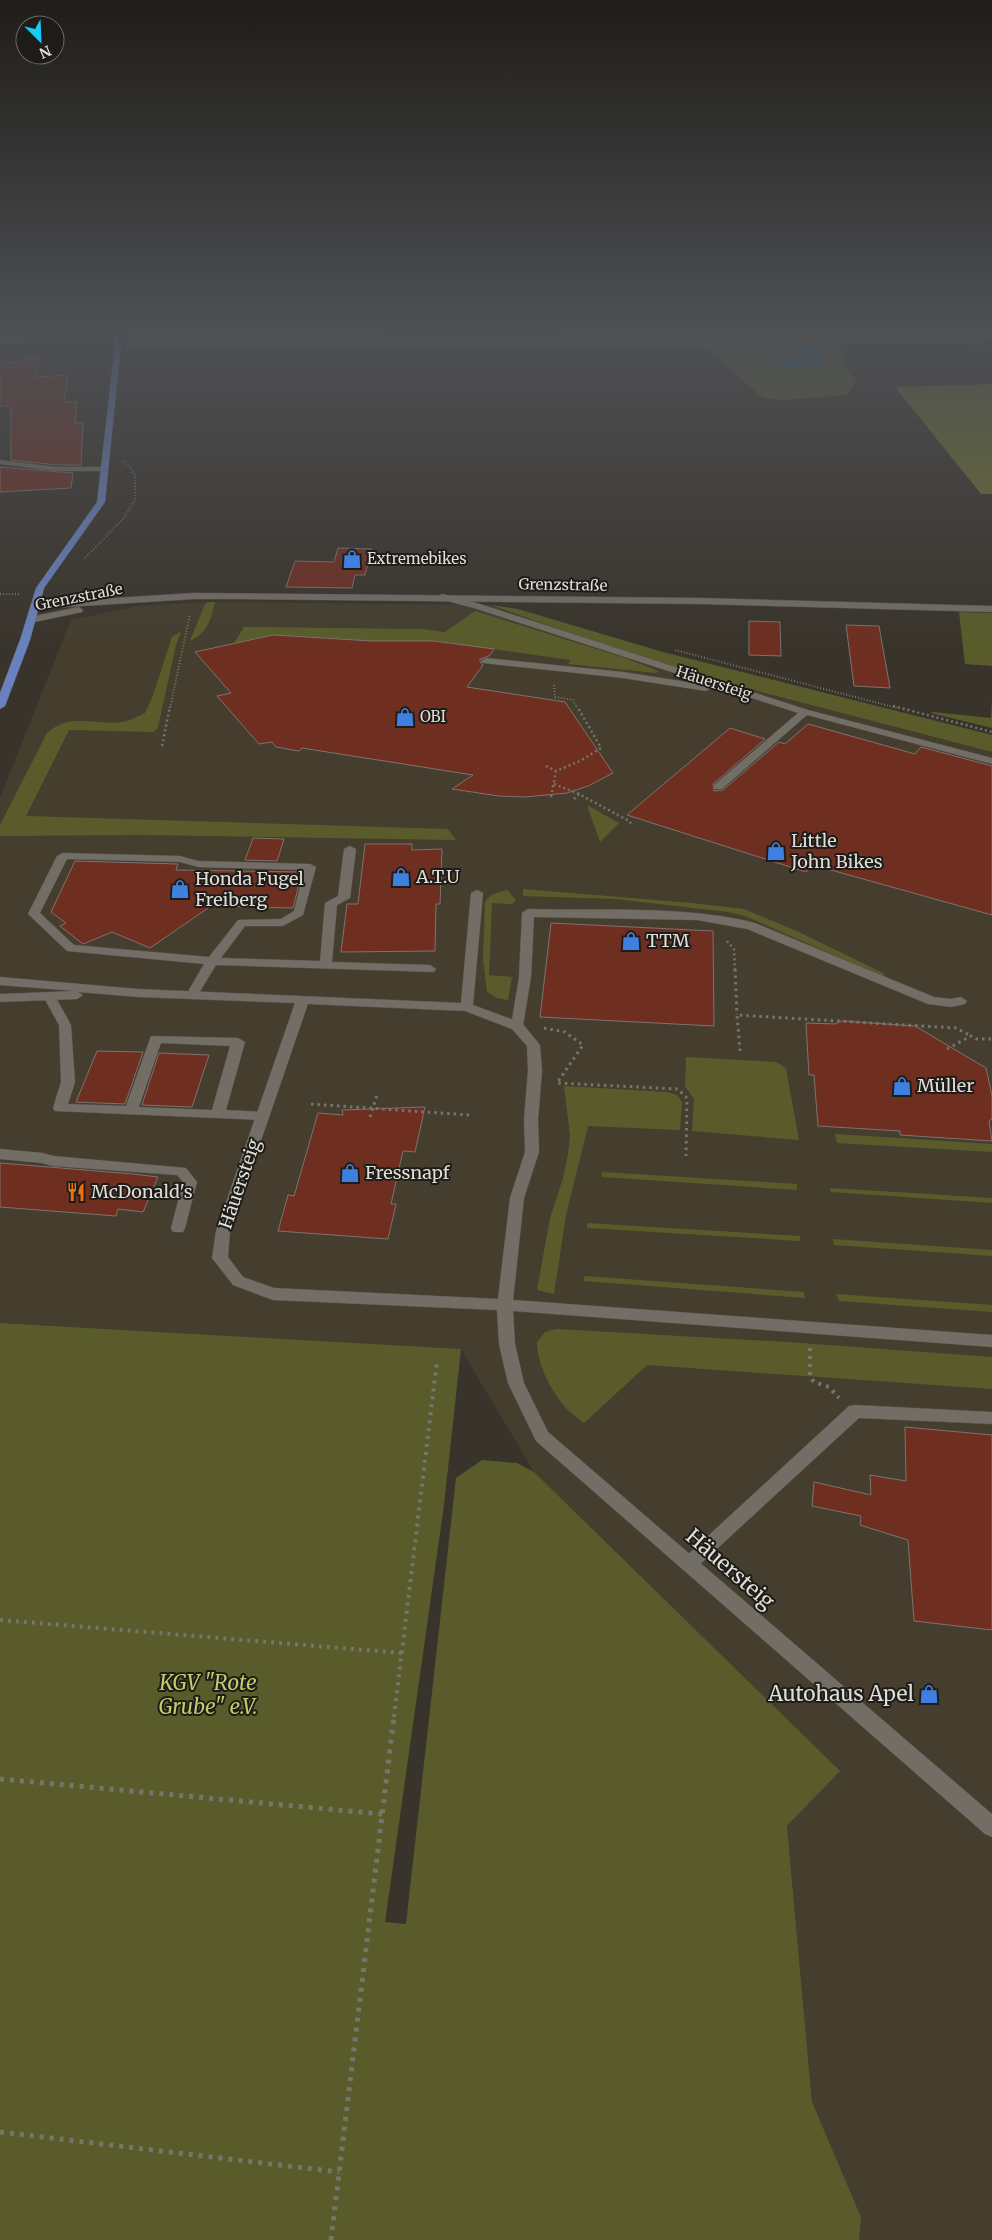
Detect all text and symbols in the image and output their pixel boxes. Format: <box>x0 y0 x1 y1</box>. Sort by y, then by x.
north arrow <box>15 15 65 65</box>
text: N <box>37 41 54 62</box>
shop icon: Extremebikes <box>341 548 363 570</box>
place label: Extremebikes <box>367 549 467 568</box>
street label: Grenzstraße <box>518 574 608 595</box>
street label: Grenzstraße <box>34 579 124 614</box>
street label: Häuersteig <box>674 661 754 704</box>
shop icon: OBI <box>394 706 416 728</box>
place label: OBI <box>420 707 446 726</box>
place label: Little John Bikes <box>790 829 883 873</box>
shop icon: Little John Bikes <box>765 840 787 862</box>
place label: A.T.U <box>415 865 460 888</box>
shop icon: A.T.U <box>390 866 412 888</box>
place label: Honda Fugel Freiberg <box>195 867 304 911</box>
shop icon: Honda Fugel Freiberg <box>169 878 191 900</box>
place label: TTM <box>646 929 690 952</box>
shop icon: TTM <box>620 930 642 952</box>
place label: Müller <box>917 1074 974 1097</box>
shop icon: Müller <box>891 1075 913 1097</box>
street label: Häuersteig <box>213 1136 266 1232</box>
place label: Fressnapf <box>365 1161 451 1184</box>
shop icon: Fressnapf <box>339 1162 361 1184</box>
place label: McDonald's <box>91 1180 193 1203</box>
restaurant icon: McDonald's <box>65 1181 87 1203</box>
street label: Häuersteig <box>680 1523 781 1615</box>
park label: KGV "Rote Grube" e.V. <box>158 1669 258 1720</box>
place label: Autohaus Apel <box>767 1680 914 1707</box>
shop icon: Autohaus Apel <box>918 1683 940 1705</box>

